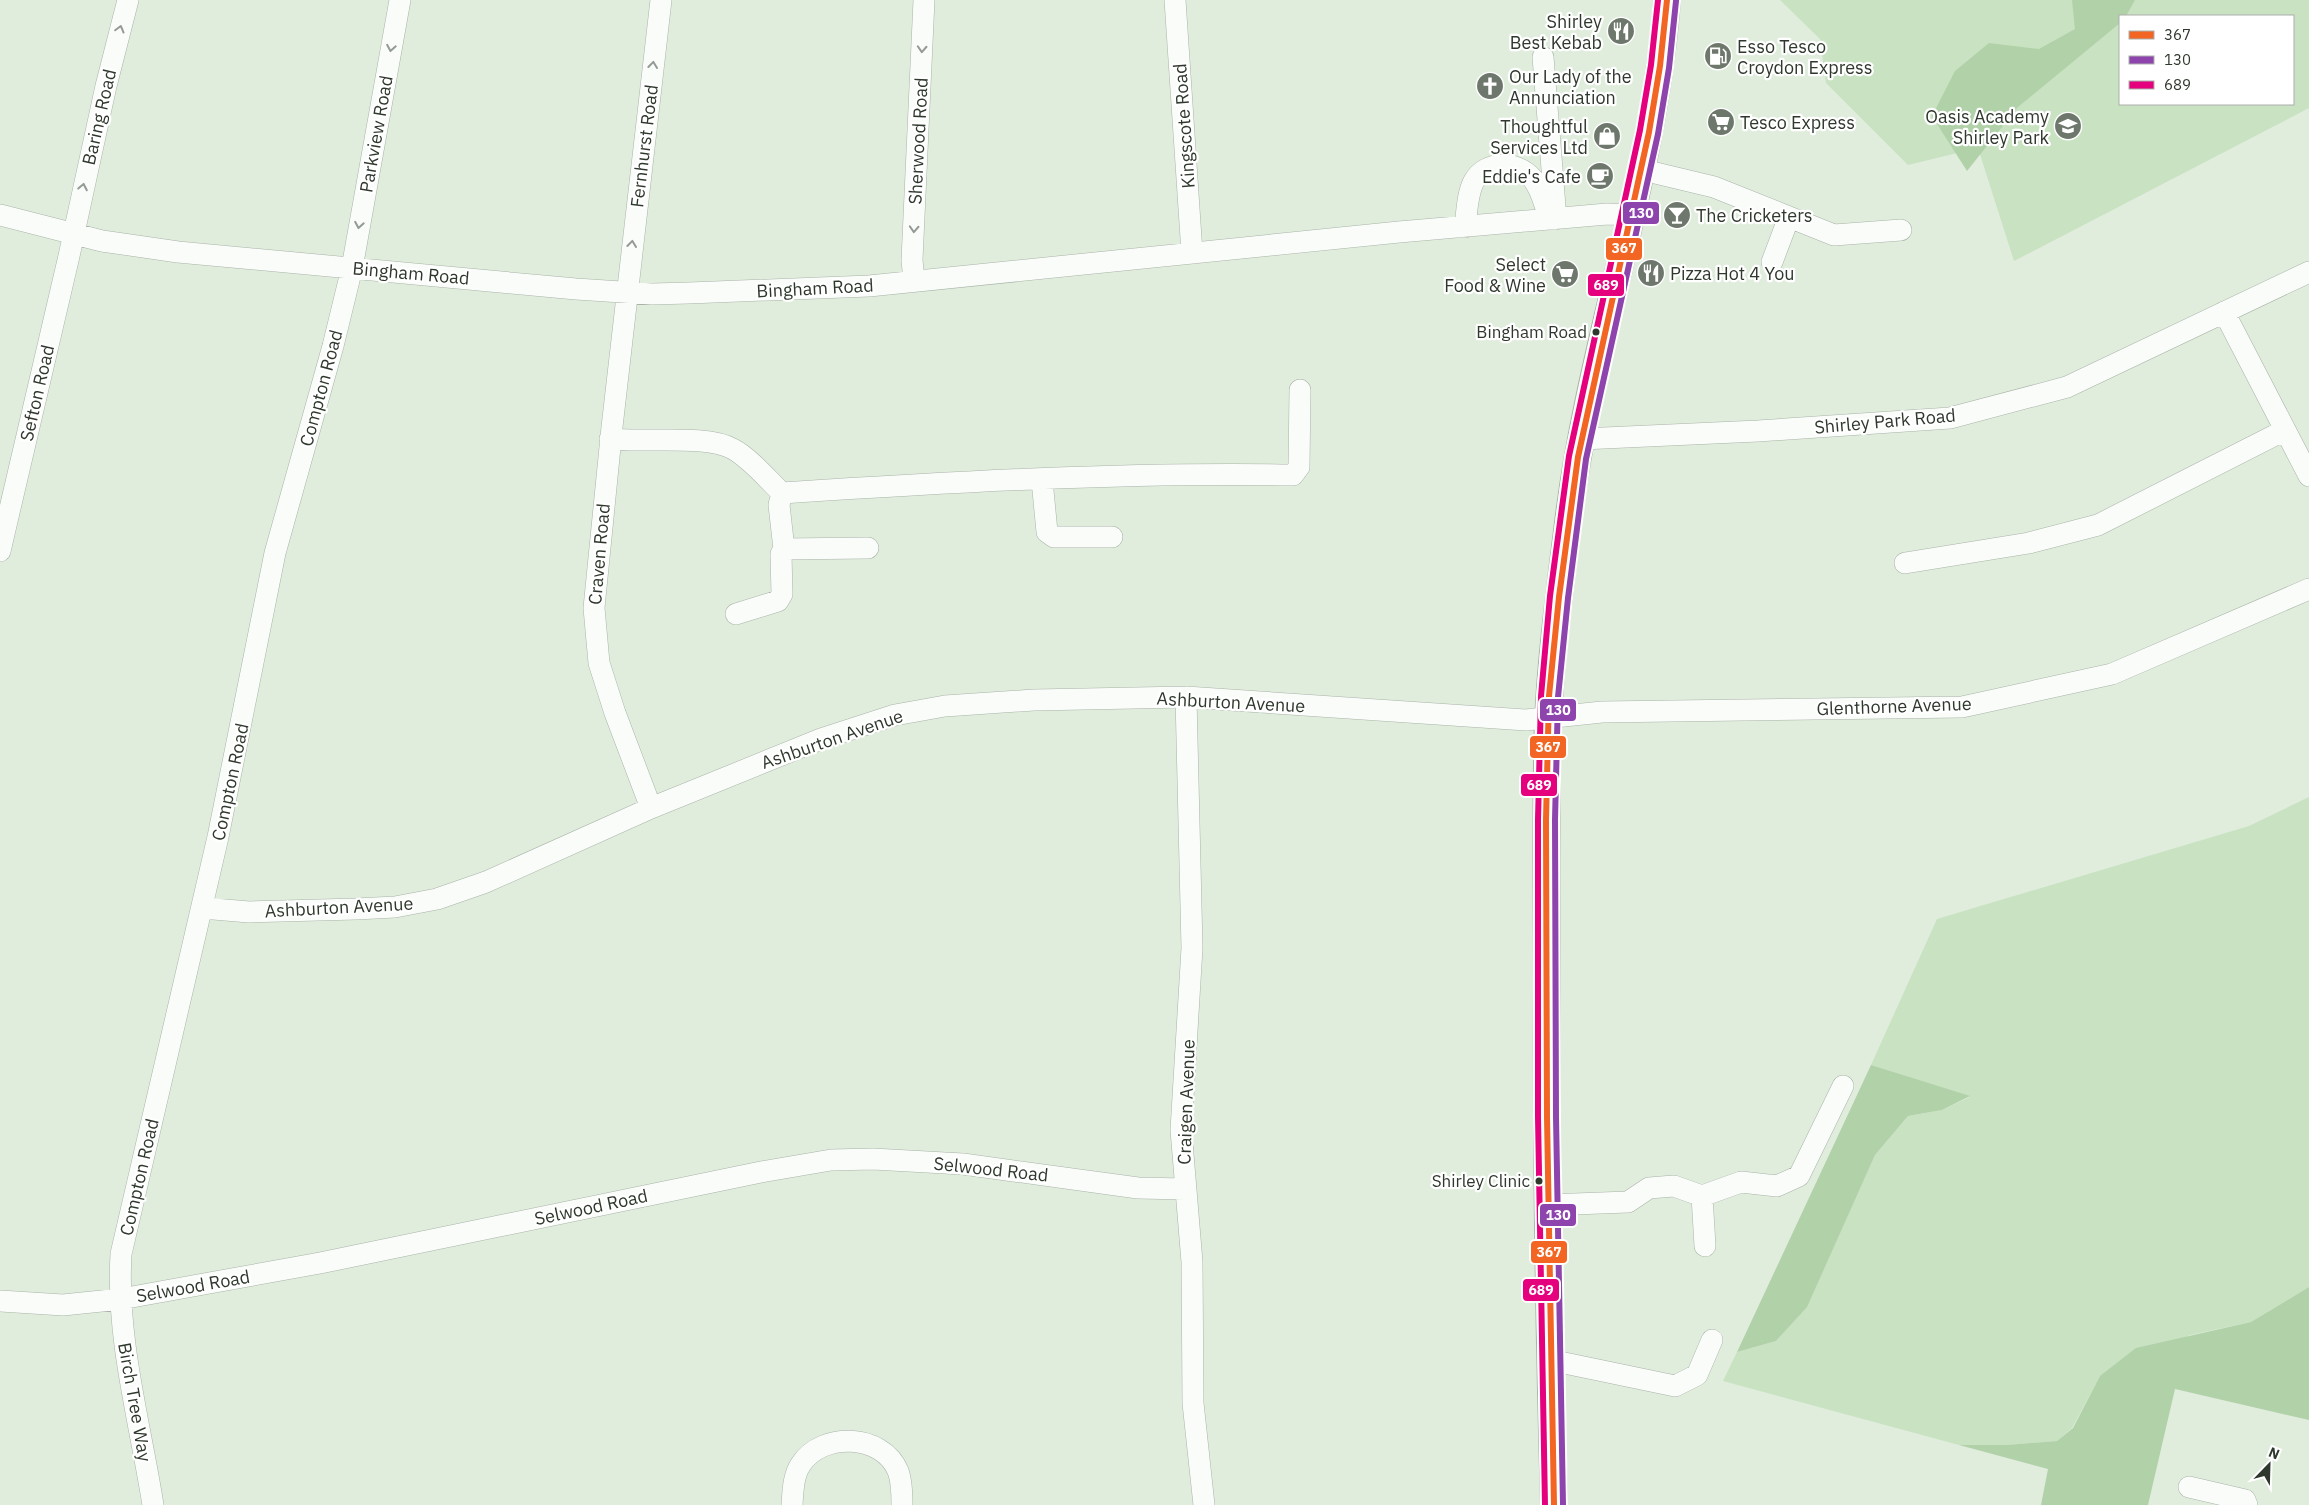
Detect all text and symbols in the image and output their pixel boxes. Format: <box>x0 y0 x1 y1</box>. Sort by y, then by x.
place label: Shirley Best Kebab <box>1510 10 1602 54</box>
legend <box>2119 15 2294 105</box>
restaurant icon: Shirley Best Kebab <box>1606 16 1636 46</box>
one-way arrow <box>115 25 125 33</box>
text: 367 <box>2164 25 2191 44</box>
place label: Esso Tesco Croydon Express <box>1737 35 1872 79</box>
fuel station icon: Esso Tesco Croydon Express <box>1703 41 1733 71</box>
one-way arrow <box>387 44 397 52</box>
one-way arrow <box>916 45 927 53</box>
text: 130 <box>2164 50 2191 69</box>
one-way arrow <box>647 61 658 69</box>
street label: Kingscote Road <box>1168 63 1200 189</box>
place label: Our Lady of the Annunciation <box>1509 65 1632 109</box>
street label: Baring Road <box>77 67 121 167</box>
church icon: Our Lady of the Annunciation <box>1475 71 1505 101</box>
street label: Parkview Road <box>354 74 398 194</box>
text: 689 <box>2164 75 2191 94</box>
street label: Sherwood Road <box>903 77 933 205</box>
street label: Fernhurst Road <box>625 83 663 209</box>
place label: Oasis Academy Shirley Park <box>1925 105 2050 149</box>
supermarket icon: Tesco Express <box>1706 107 1736 137</box>
place label: Tesco Express <box>1740 111 1855 134</box>
school or university icon: Oasis Academy Shirley Park <box>2053 111 2083 141</box>
place label: Thoughtful Services Ltd <box>1490 115 1588 159</box>
shop icon: Thoughtful Services Ltd <box>1592 121 1622 151</box>
cafe icon: Eddie's Cafe <box>1585 161 1615 191</box>
place label: Eddie's Cafe <box>1482 165 1581 188</box>
one-way arrow <box>78 183 88 191</box>
bar icon: The Cricketers <box>1662 200 1692 230</box>
line badge: 130 <box>1622 201 1660 225</box>
text: 130 <box>1628 204 1654 222</box>
place label: The Cricketers <box>1696 204 1813 227</box>
one-way arrow <box>355 221 365 230</box>
one-way arrow <box>908 225 919 233</box>
line badge: 367 <box>1605 237 1643 261</box>
text: 367 <box>1611 239 1637 257</box>
one-way arrow <box>626 240 637 248</box>
place label: Select Food & Wine <box>1444 253 1546 297</box>
street label: Bingham Road <box>352 256 470 290</box>
restaurant icon: Pizza Hot 4 You <box>1636 258 1666 288</box>
supermarket icon: Select Food & Wine <box>1550 259 1580 289</box>
place label: Pizza Hot 4 You <box>1670 262 1794 285</box>
street label: Bingham Road <box>756 273 874 303</box>
line badge: 689 <box>1587 273 1625 297</box>
text: 689 <box>1593 276 1619 294</box>
place label: Bingham Road <box>1476 321 1587 343</box>
street label: Compton Road <box>294 327 348 449</box>
marker: Bingham Road <box>1591 327 1601 337</box>
street label: Sefton Road <box>15 342 59 444</box>
street label: Shirley Park Road <box>1813 403 1957 439</box>
street label: Craven Road <box>583 502 615 606</box>
street label: Ashburton Avenue <box>1156 687 1306 717</box>
street label: Glenthorne Avenue <box>1816 692 1972 720</box>
line badge: 130 <box>1539 698 1577 722</box>
text: 130 <box>1545 701 1571 719</box>
street label: Ashburton Avenue <box>758 704 906 774</box>
street label: Compton Road <box>206 721 254 843</box>
line badge: 367 <box>1529 735 1567 759</box>
text: 367 <box>1535 738 1561 756</box>
line badge: 689 <box>1520 773 1558 797</box>
text: 689 <box>1526 776 1552 794</box>
street label: Ashburton Avenue <box>264 892 414 922</box>
street label: Craigen Avenue <box>1172 1039 1200 1165</box>
street label: Compton Road <box>114 1116 164 1238</box>
street label: Selwood Road <box>933 1152 1049 1186</box>
place label: Shirley Clinic <box>1432 1170 1530 1192</box>
marker: Shirley Clinic <box>1534 1176 1544 1186</box>
street label: Selwood Road <box>532 1184 650 1230</box>
line badge: 130 <box>1539 1203 1577 1227</box>
text: 130 <box>1545 1206 1571 1224</box>
line badge: 367 <box>1530 1240 1568 1264</box>
text: 367 <box>1536 1243 1562 1261</box>
street label: Selwood Road <box>134 1265 252 1307</box>
line badge: 689 <box>1522 1278 1560 1302</box>
text: 689 <box>1528 1281 1554 1299</box>
street label: Birch Tree Way <box>113 1341 157 1463</box>
north arrow <box>2244 1440 2294 1490</box>
text: N <box>2266 1443 2282 1463</box>

